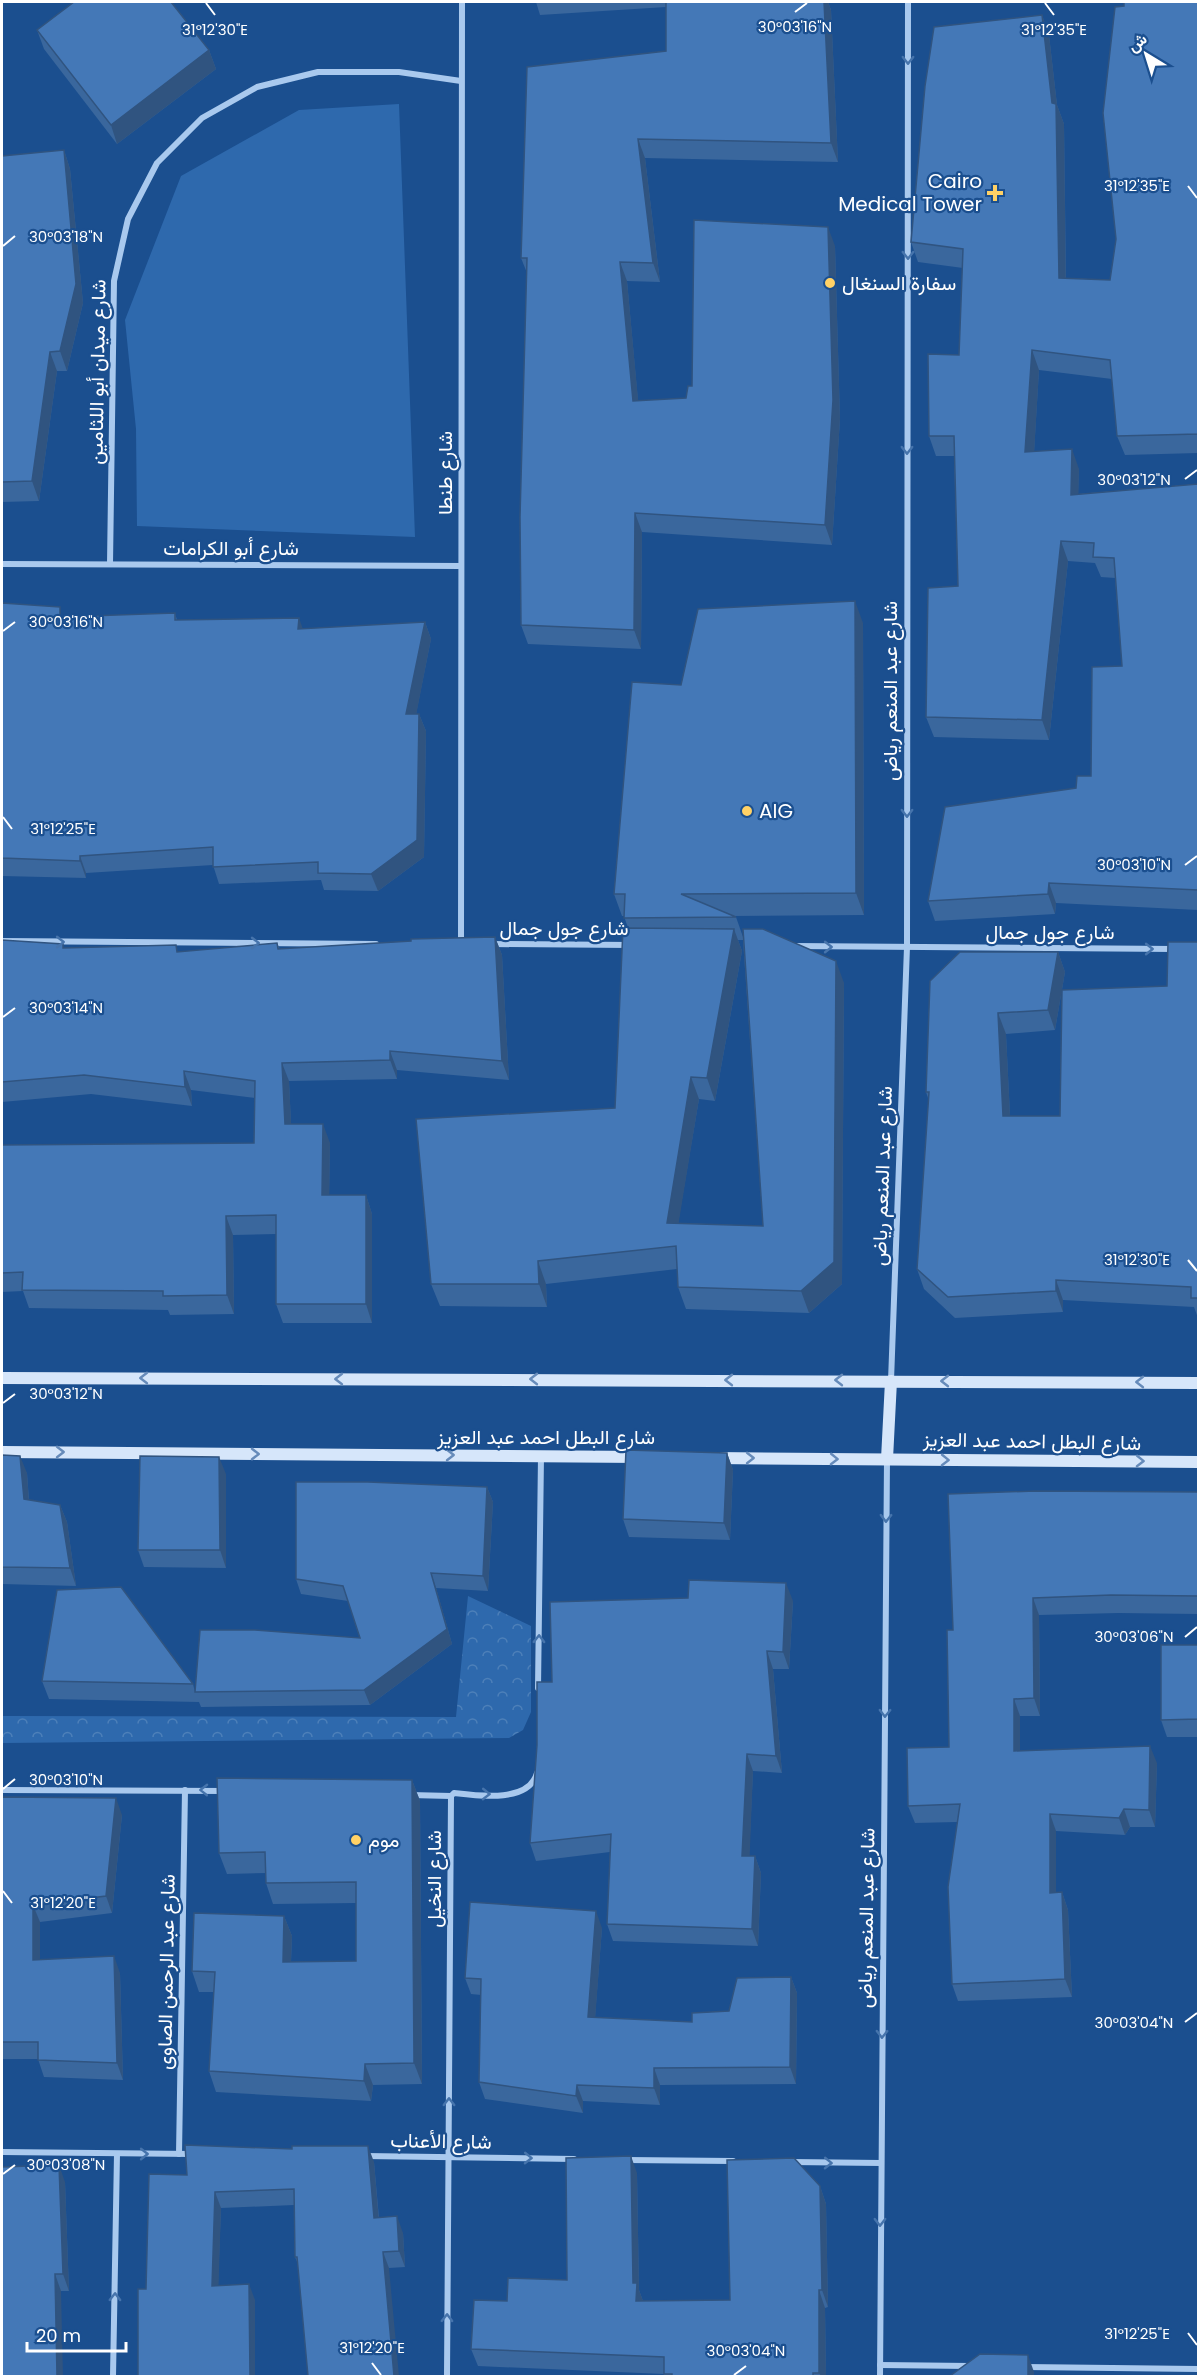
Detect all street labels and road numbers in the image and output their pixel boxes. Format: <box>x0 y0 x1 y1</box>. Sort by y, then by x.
street label: شارع ميدان أبو اللثامين <box>81 279 113 465</box>
street label: شارع طنطا <box>431 431 459 515</box>
street label: شارع أبو الكرامات <box>163 534 299 562</box>
street label: شارع عبد المنعم رياض <box>876 601 904 781</box>
street label: شارع جول جمال <box>500 914 628 942</box>
street label: شارع جول جمال <box>986 918 1114 946</box>
street label: شارع عبد المنعم رياض <box>865 1085 899 1267</box>
street label: شارع البطل احمد عبد العزيز <box>436 1423 655 1451</box>
street label: شارع البطل احمد عبد العزيز <box>922 1425 1141 1457</box>
street label: شارع عبد المنعم رياض <box>850 1828 882 2008</box>
street label: شارع النخيل <box>420 1830 448 1928</box>
street label: شارع عبد الرحمن الصاوى <box>150 1874 182 2070</box>
street label: شارع الأعناب <box>390 2126 492 2156</box>

